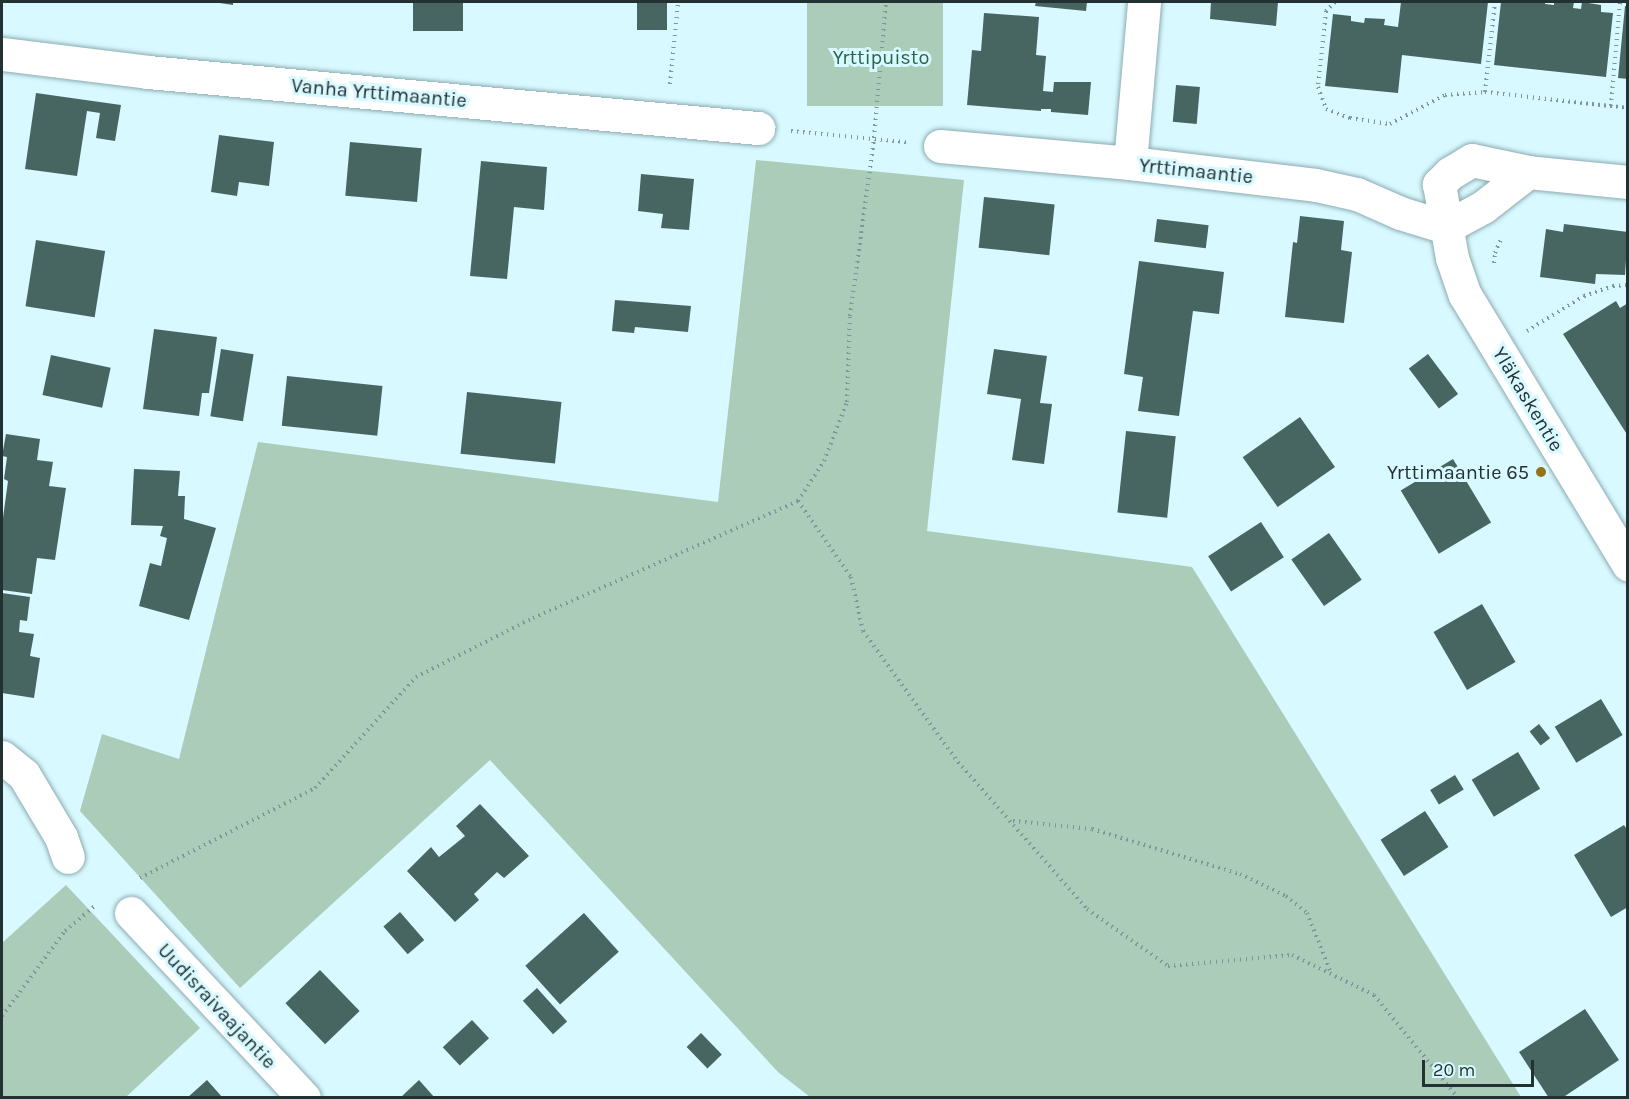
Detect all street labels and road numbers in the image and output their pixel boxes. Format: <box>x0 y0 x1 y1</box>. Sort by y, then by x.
street label: Vanha Yrttimaantie <box>290 73 468 113</box>
street label: Yrttimaantie <box>1138 153 1254 189</box>
street label: Yläkaskentie <box>1487 342 1569 456</box>
street label: Uudisraivaajantie <box>153 938 281 1074</box>

